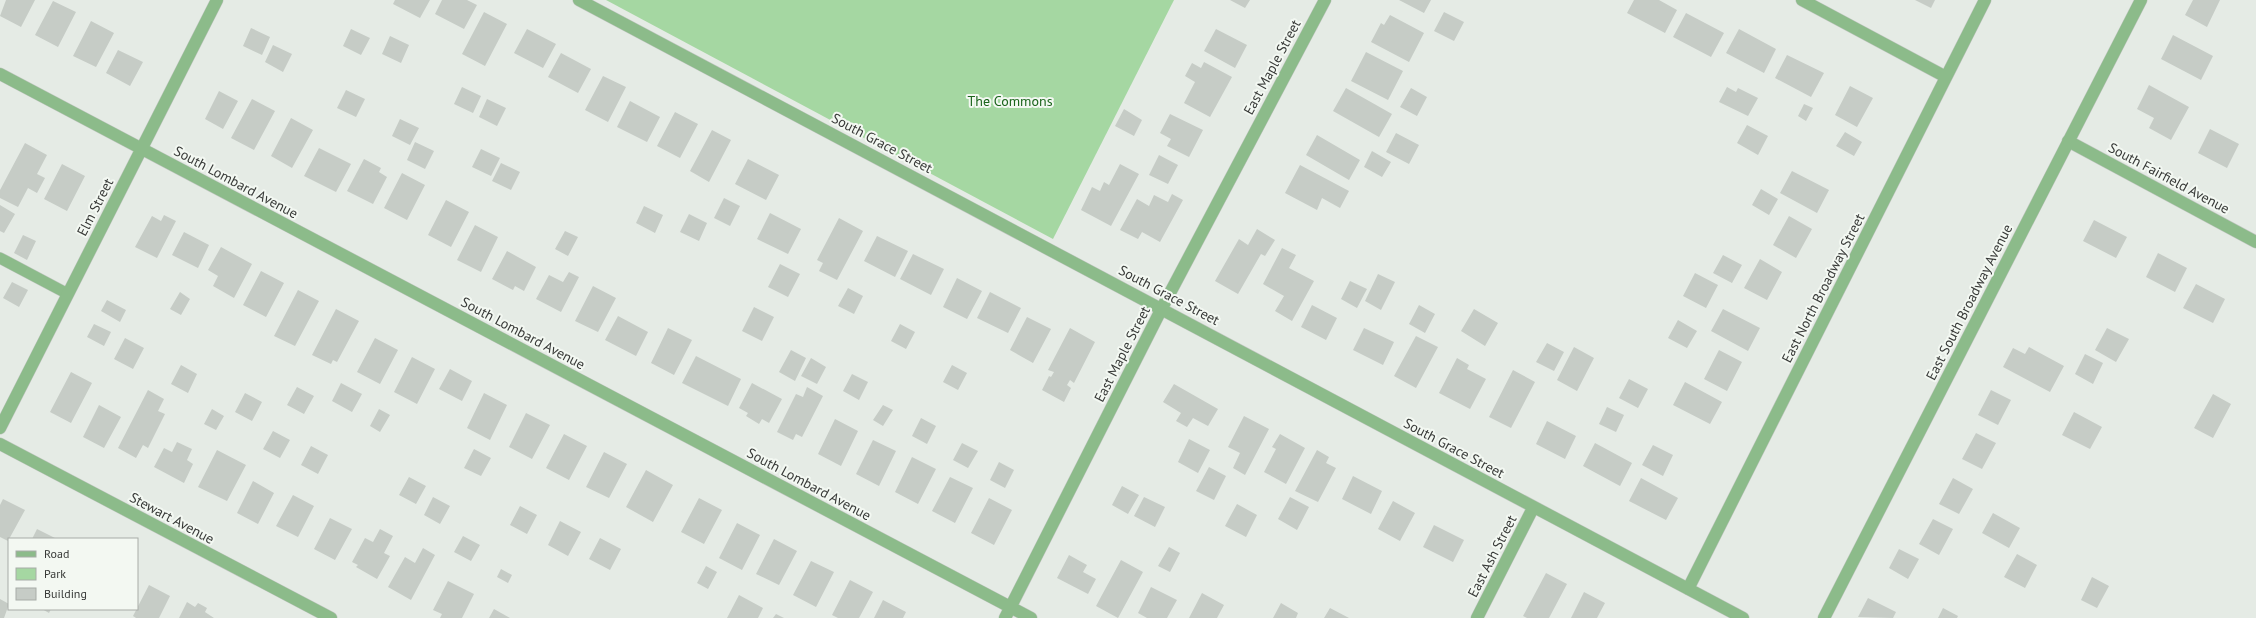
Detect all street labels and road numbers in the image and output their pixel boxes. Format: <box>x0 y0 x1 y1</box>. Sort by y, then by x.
street label: East Maple Street <box>1239 16 1305 118</box>
street label: South Grace Street <box>829 109 936 177</box>
street label: South Fairfield Avenue <box>2105 138 2233 218</box>
street label: South Lombard Avenue <box>171 142 301 222</box>
street label: Elm Street <box>73 175 117 239</box>
street label: East North Broadway Street <box>1778 210 1869 365</box>
street label: East South Broadway Avenue <box>1922 221 2016 383</box>
street label: South Grace Street <box>1116 261 1223 329</box>
street label: South Lombard Avenue <box>458 293 588 373</box>
street label: East Maple Street <box>1090 303 1154 405</box>
street label: South Grace Street <box>1401 414 1508 482</box>
street label: South Lombard Avenue <box>744 444 874 524</box>
street label: Stewart Avenue <box>127 488 217 548</box>
street label: East Ash Street <box>1464 512 1520 600</box>

